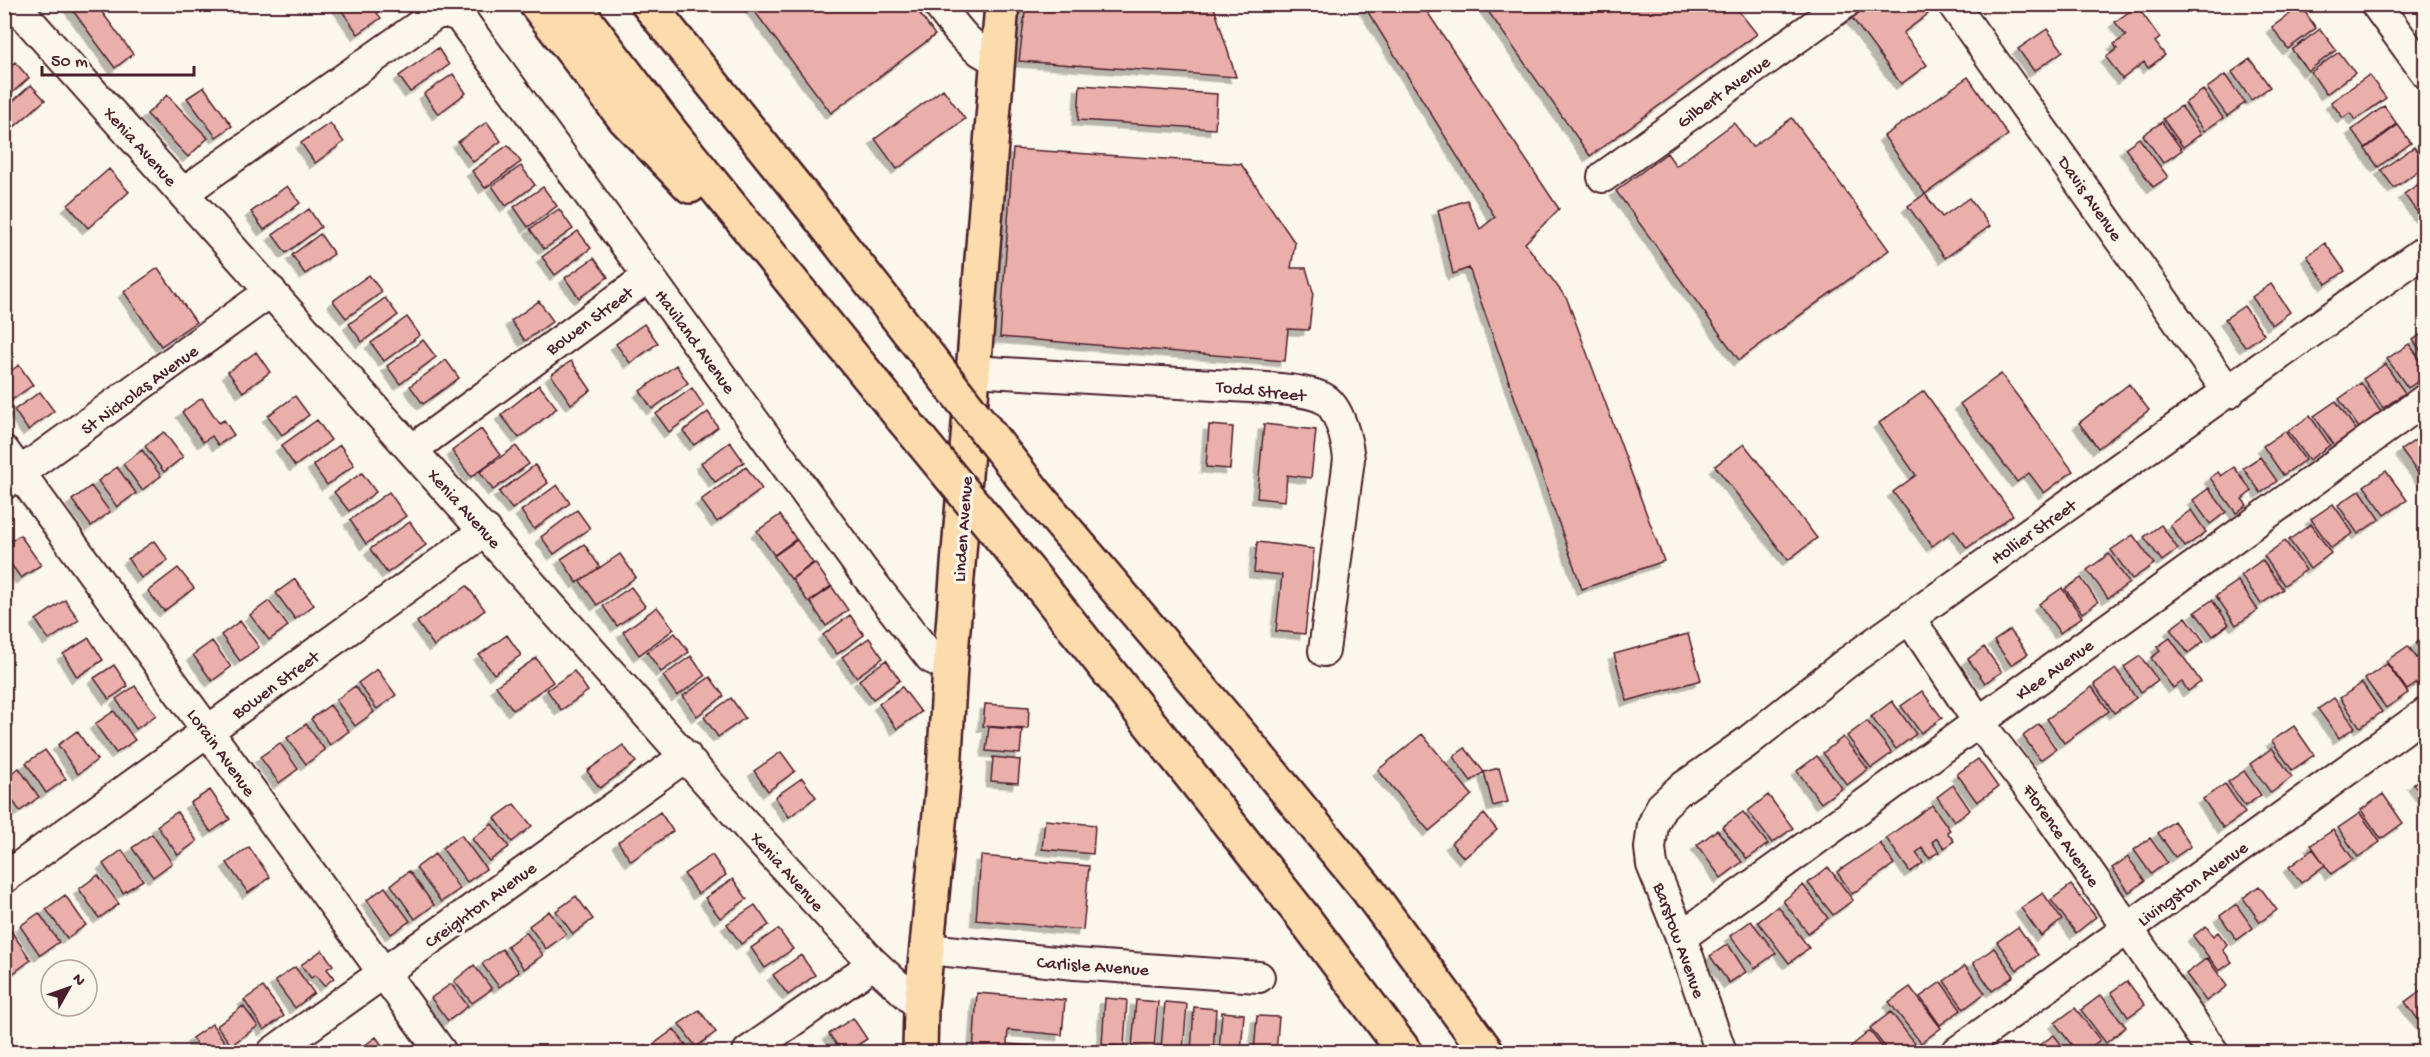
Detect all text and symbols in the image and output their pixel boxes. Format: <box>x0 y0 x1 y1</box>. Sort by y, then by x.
scale bar <box>42 39 194 77</box>
text: 50 m <box>51 52 88 73</box>
street label: Gilbert Avenue <box>1674 52 1776 134</box>
street label: Xenia Avenue <box>97 103 181 192</box>
street label: Davis Avenue <box>2052 152 2126 246</box>
street label: Bowen Street <box>542 282 639 361</box>
street label: Haviland Avenue <box>649 286 739 399</box>
street label: St Nicholas Avenue <box>78 341 204 441</box>
street label: Todd Street <box>1214 377 1308 408</box>
street label: Xenia Avenue <box>421 465 505 554</box>
street label: Linden Avenue <box>950 475 979 583</box>
street label: Hollier Street <box>1988 495 2083 570</box>
street label: Klee Avenue <box>2013 635 2099 706</box>
street label: Bowen Street <box>228 646 325 725</box>
street label: Lorain Avenue <box>181 706 259 802</box>
street label: Florence Avenue <box>2016 780 2104 892</box>
street label: Xenia Avenue <box>744 828 828 917</box>
street label: Livingston Avenue <box>2134 837 2253 932</box>
street label: Creighton Avenue <box>422 858 542 954</box>
street label: Barstow Avenue <box>1647 879 1708 1002</box>
street label: Carlisle Avenue <box>1036 953 1150 982</box>
north arrow <box>39 958 99 1018</box>
text: N <box>67 970 89 991</box>

